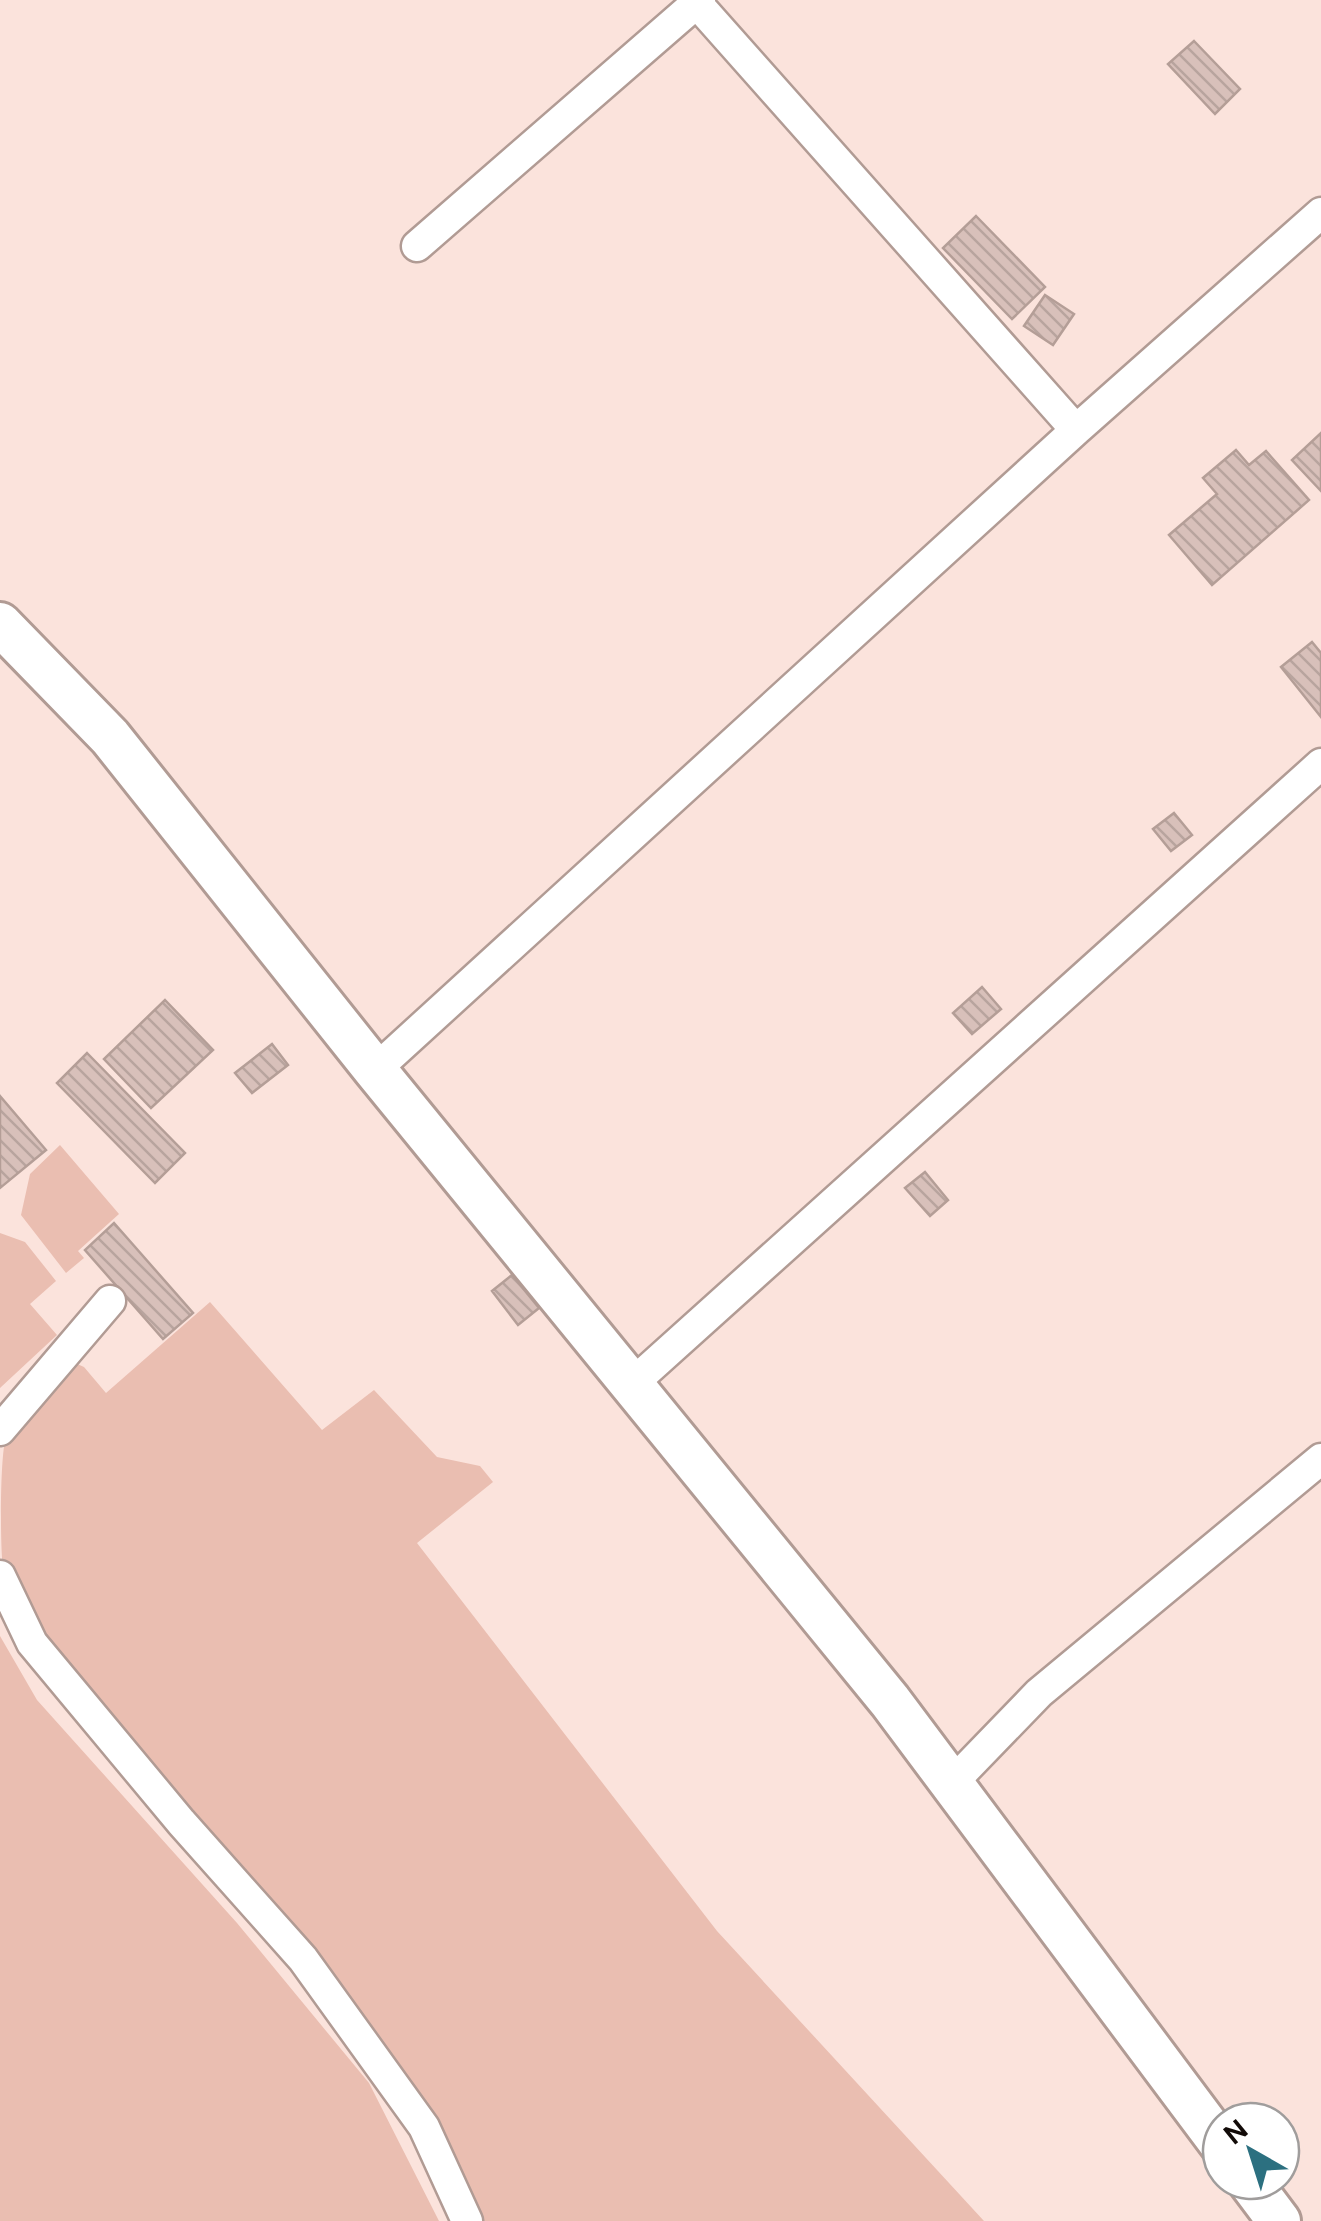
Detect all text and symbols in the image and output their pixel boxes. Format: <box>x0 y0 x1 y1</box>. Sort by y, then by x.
north arrow <box>1201 2101 1301 2201</box>
text: N <box>1216 2111 1255 2153</box>

